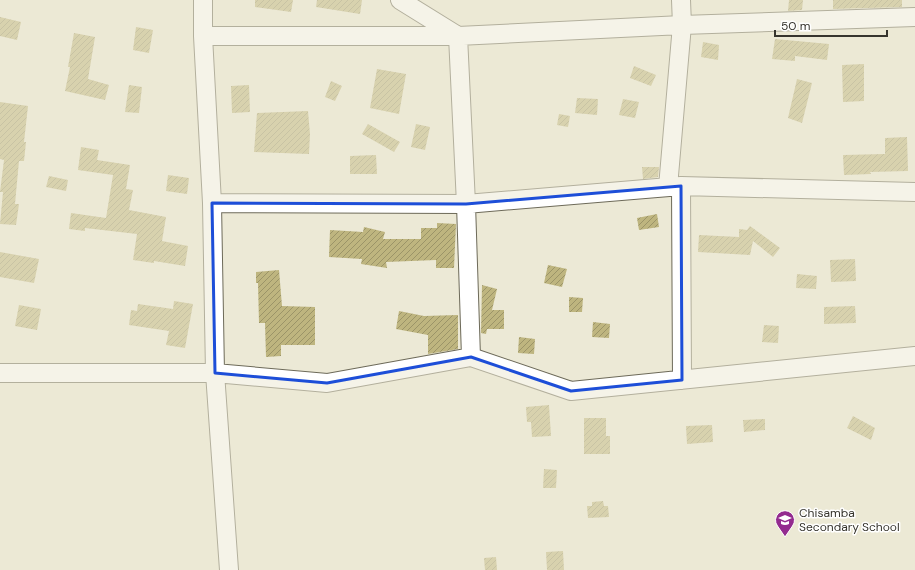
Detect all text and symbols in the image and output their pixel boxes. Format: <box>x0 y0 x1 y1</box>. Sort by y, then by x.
scale bar <box>775 12 887 38</box>
text: 50 m <box>781 18 810 34</box>
place label: Chisamba Secondary School <box>799 505 900 535</box>
school or university icon: Chisamba Secondary School <box>774 509 796 537</box>

